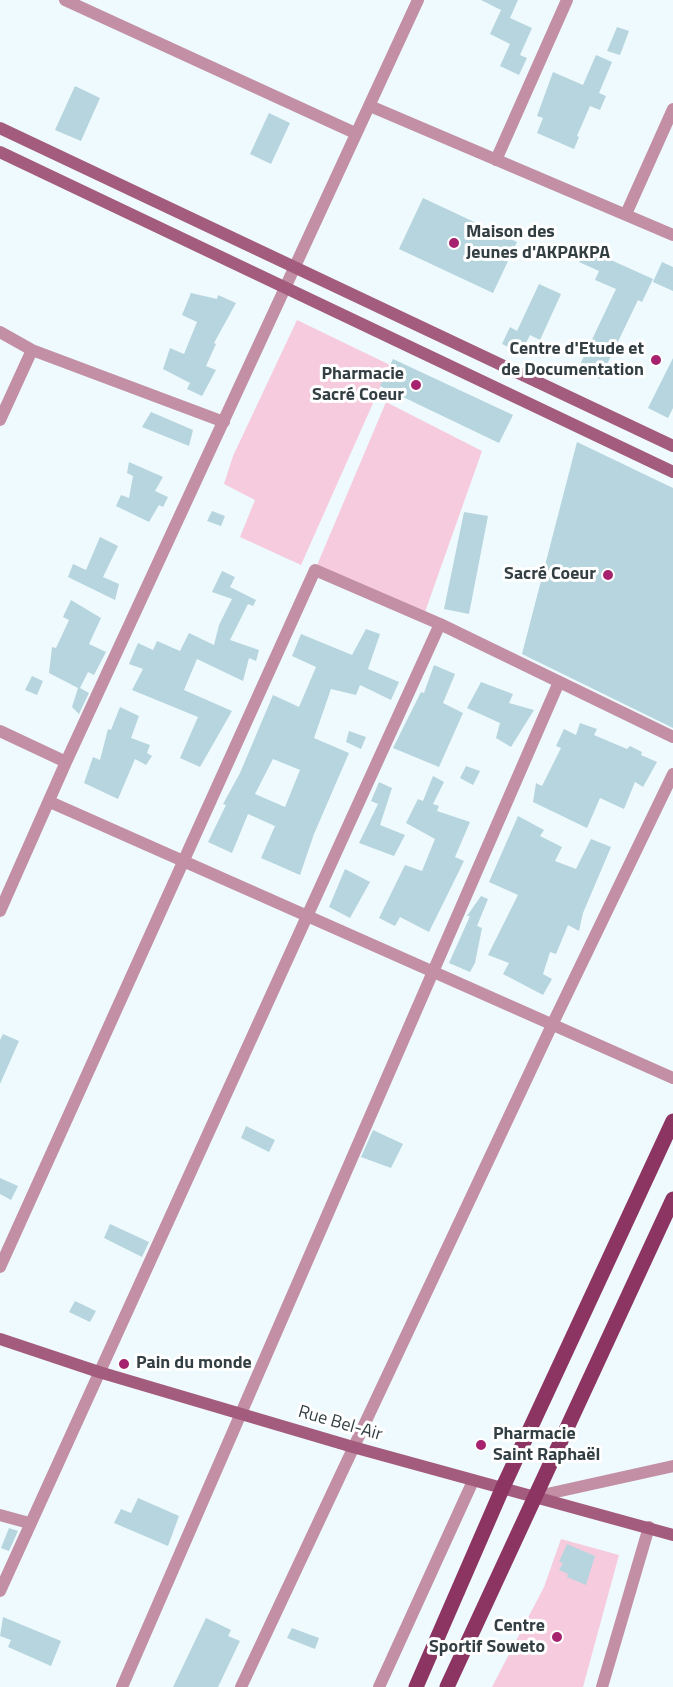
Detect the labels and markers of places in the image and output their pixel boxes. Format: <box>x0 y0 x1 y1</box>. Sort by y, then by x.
place label: Maison des Jeunes d'AKPAKPA <box>466 222 610 264</box>
marker: Maison des Jeunes d'AKPAKPA <box>447 236 461 250</box>
place label: Centre d'Etude et de Documentation <box>501 339 644 382</box>
marker: Centre d'Etude et de Documentation <box>649 353 663 367</box>
place label: Pharmacie Sacré Coeur <box>312 364 404 406</box>
marker: Pharmacie Sacré Coeur <box>409 378 423 392</box>
place label: Sacré Coeur <box>504 564 596 586</box>
marker: Sacré Coeur <box>601 568 615 582</box>
place label: Pain du monde <box>136 1353 252 1375</box>
marker: Pain du monde <box>117 1357 131 1371</box>
place label: Pharmacie Saint Raphaël <box>493 1424 600 1466</box>
marker: Pharmacie Saint Raphaël <box>474 1438 488 1452</box>
place label: Centre Sportif Soweto <box>429 1616 545 1658</box>
marker: Centre Sportif Soweto <box>550 1630 564 1644</box>

